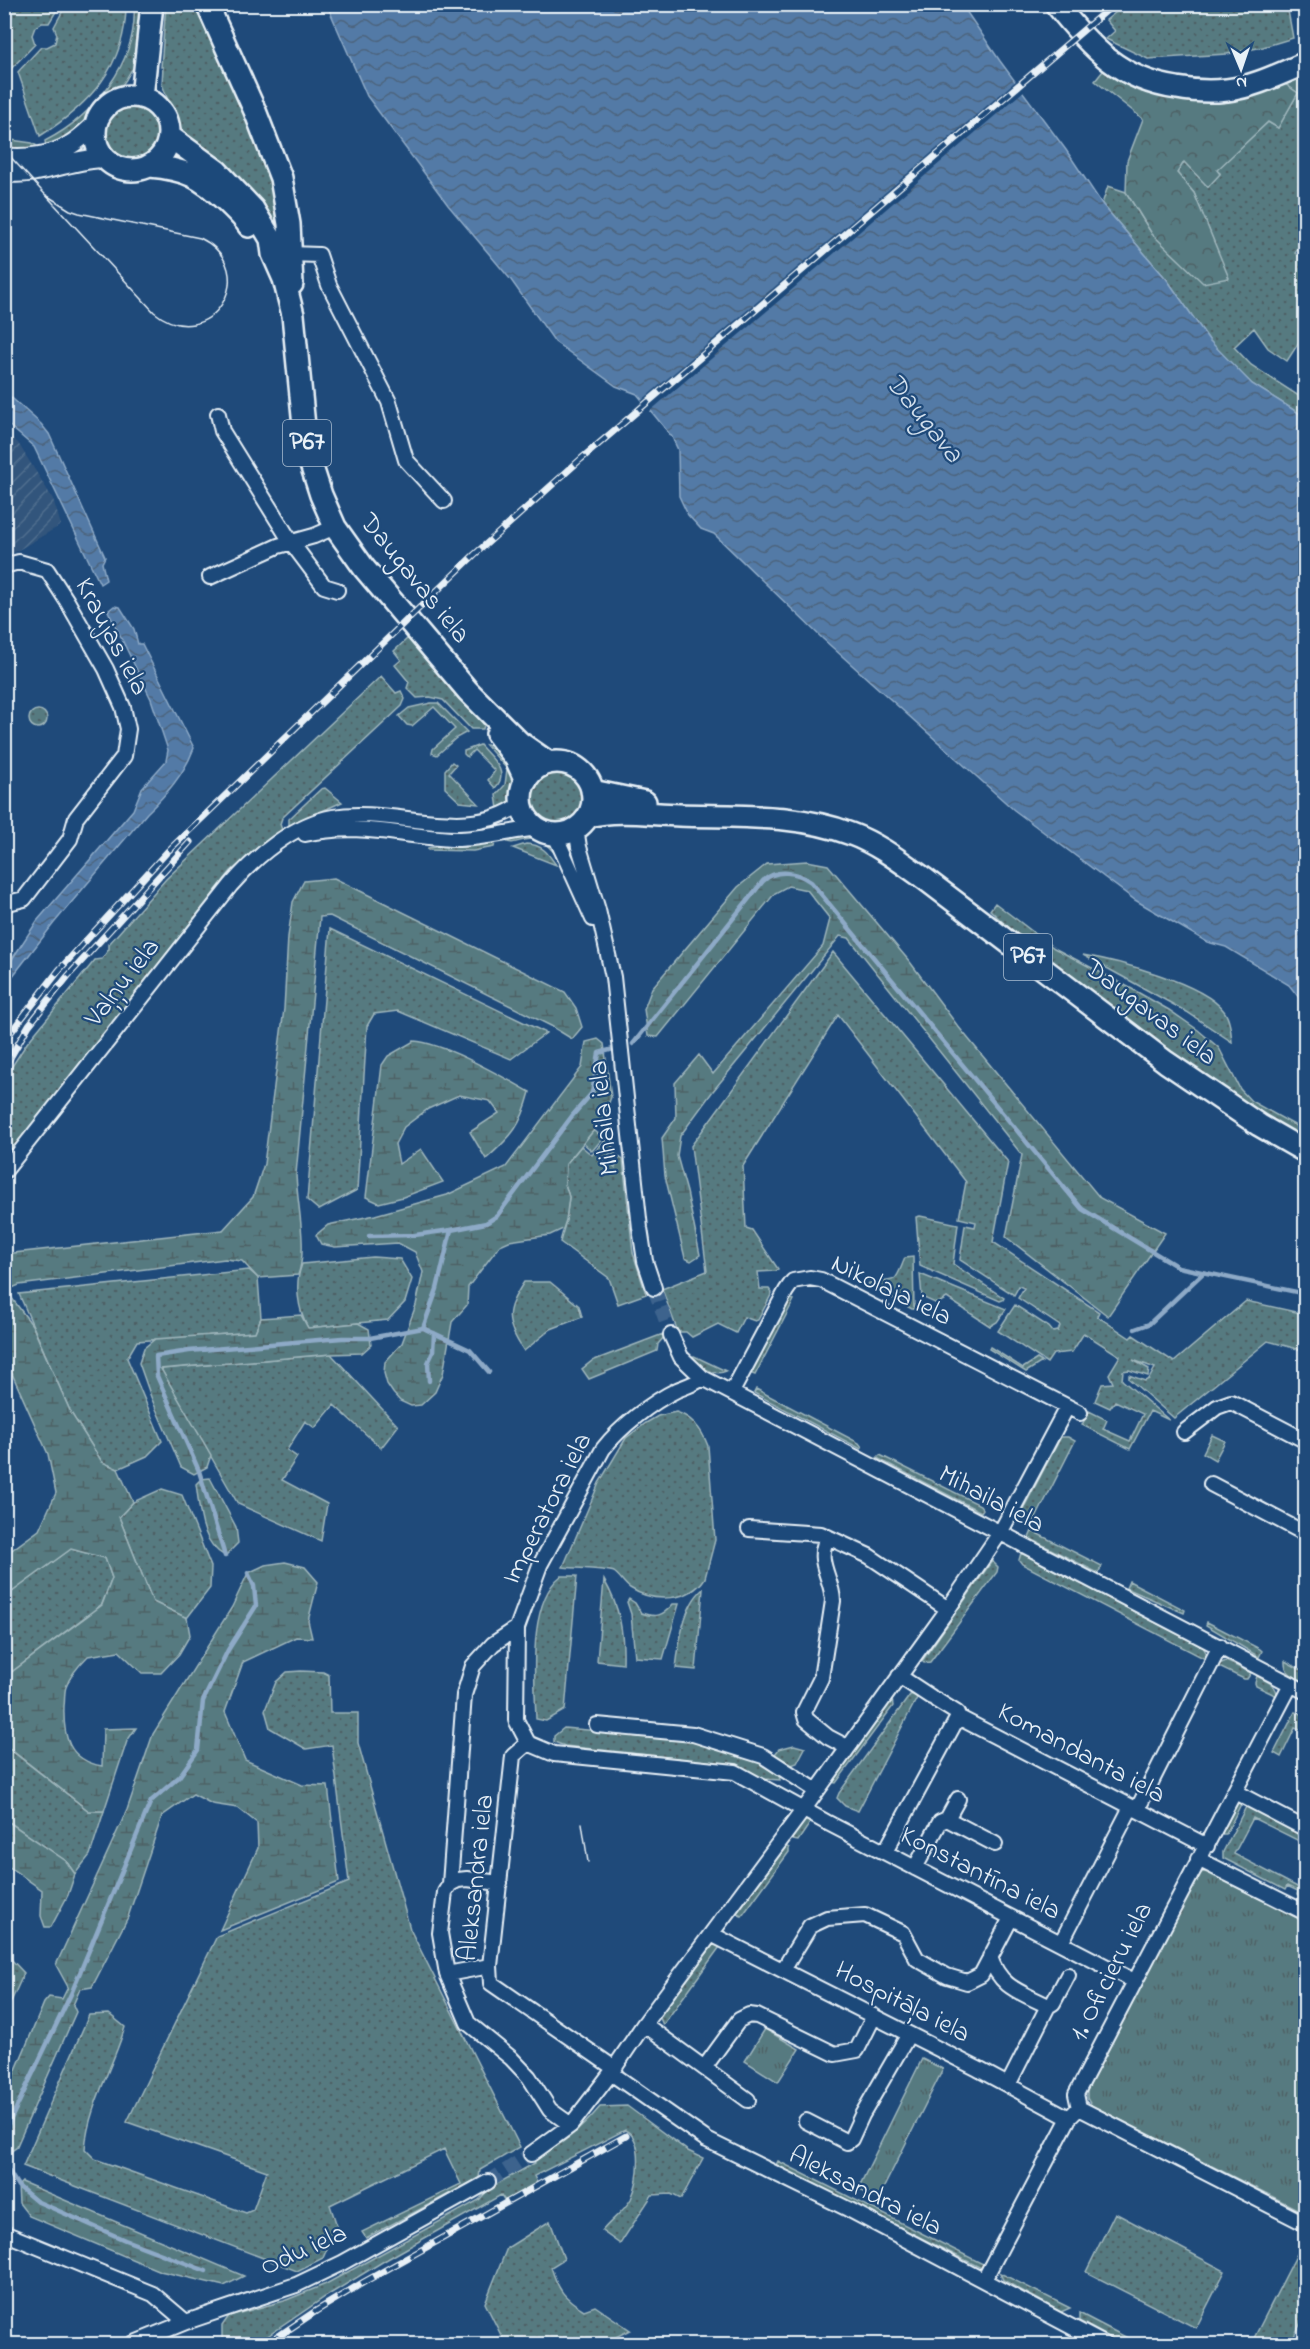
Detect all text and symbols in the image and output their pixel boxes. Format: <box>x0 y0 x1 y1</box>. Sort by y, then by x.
north arrow <box>1211 39 1271 99</box>
text: N <box>1235 70 1247 94</box>
water label: Daugava <box>874 365 973 473</box>
road number: P67 <box>283 420 331 466</box>
street label: Daugavas iela <box>348 505 479 653</box>
street label: Kraujas iela <box>64 571 158 703</box>
street label: Vaļņu iela <box>75 930 170 1036</box>
road number: P67 <box>1004 934 1052 980</box>
street label: Daugavas iela <box>1074 949 1225 1076</box>
street label: Mihaila iela <box>580 1059 630 1177</box>
street label: Nikolaja iela <box>824 1245 958 1337</box>
street label: Imperatora iela <box>493 1426 603 1592</box>
street label: Mihaila iela <box>931 1456 1051 1544</box>
street label: Komandanta iela <box>990 1693 1172 1815</box>
street label: Aleksandra iela <box>449 1793 505 1963</box>
street label: Konstantīna iela <box>893 1817 1067 1931</box>
street label: 1. Oficieru iela <box>1060 1896 1164 2048</box>
street label: Hospitāļa iela <box>827 1952 977 2054</box>
street label: Aleksandra iela <box>781 2137 949 2247</box>
street label: Odu iela <box>254 2215 354 2287</box>

